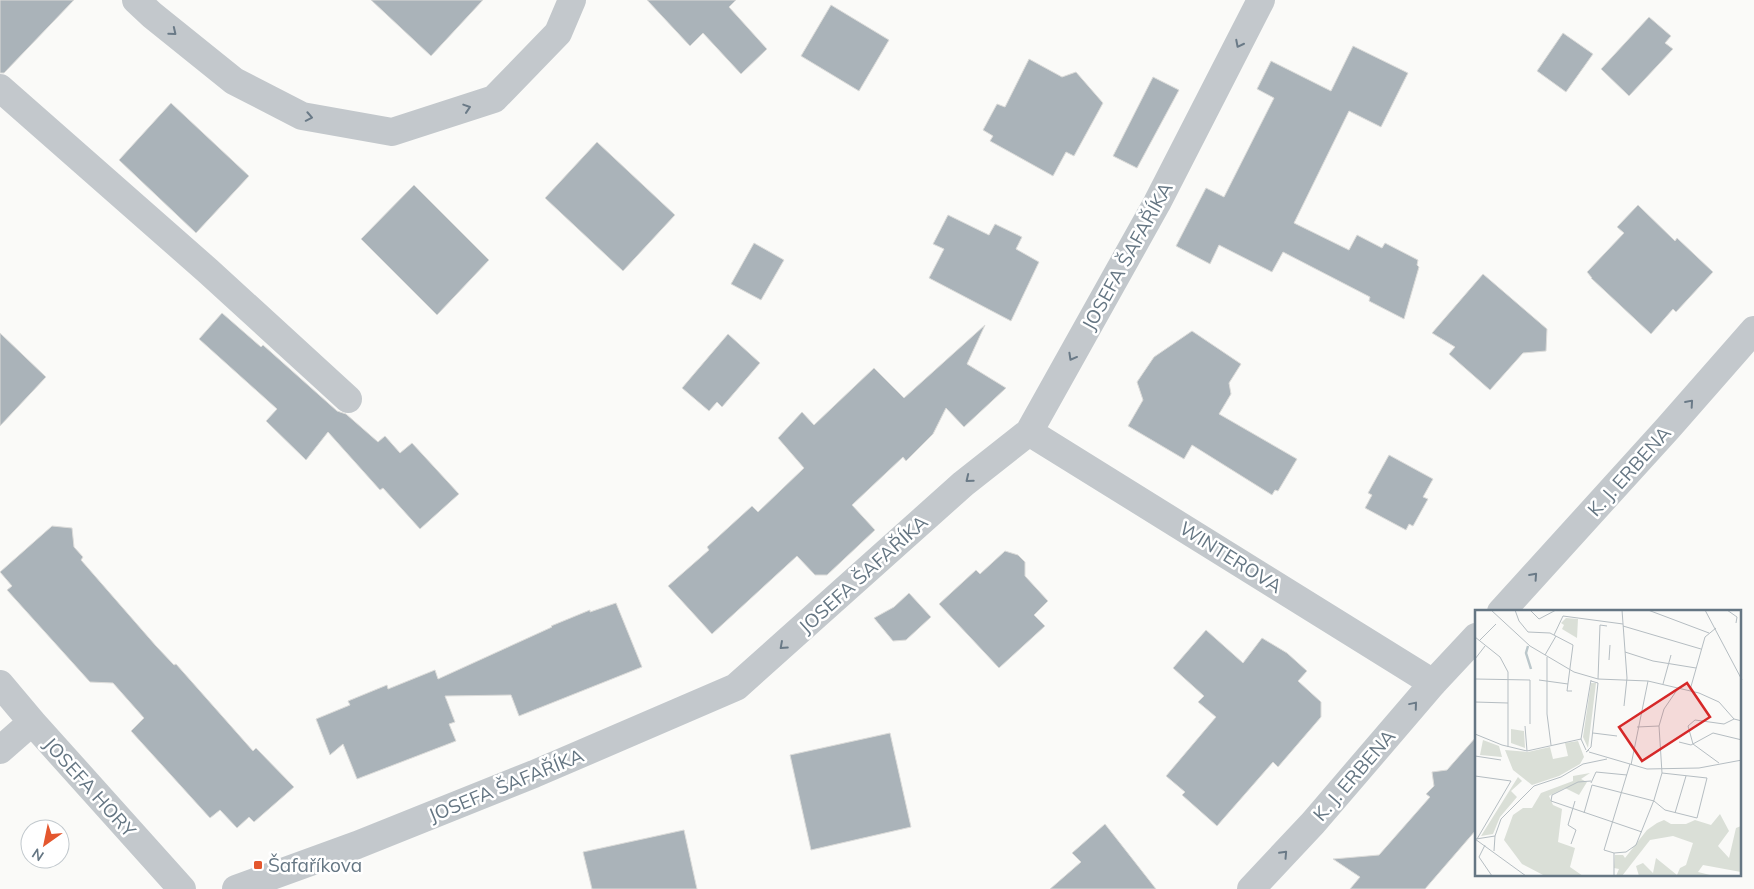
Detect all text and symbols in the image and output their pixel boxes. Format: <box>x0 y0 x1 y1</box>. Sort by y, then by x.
one-way arrow <box>167 26 177 35</box>
one-way arrow <box>1235 38 1245 47</box>
one-way arrow <box>462 104 471 114</box>
one-way arrow <box>305 111 314 122</box>
street label: JOSEFA ŠAFAŘÍKA <box>1076 178 1178 334</box>
one-way arrow <box>1068 351 1078 360</box>
one-way arrow <box>1684 399 1693 408</box>
street label: K. J. ERBENA <box>1582 421 1676 521</box>
one-way arrow <box>965 473 975 482</box>
street label: JOSEFA ŠAFAŘÍKA <box>794 510 932 638</box>
street label: WINTEROVA <box>1175 516 1287 598</box>
one-way arrow <box>1529 572 1538 581</box>
inset map <box>1475 610 1742 876</box>
one-way arrow <box>779 640 788 649</box>
one-way arrow <box>1408 701 1417 710</box>
street label: K. J. ERBENA <box>1308 724 1400 826</box>
street label: JOSEFA HORY <box>39 732 141 842</box>
street label: JOSEFA ŠAFAŘÍKA <box>425 743 587 827</box>
north arrow <box>20 819 70 869</box>
text: N <box>29 844 47 865</box>
one-way arrow <box>1278 850 1287 859</box>
place label: Šafaříkova <box>268 853 362 877</box>
marker: Šafaříkova <box>252 859 264 871</box>

